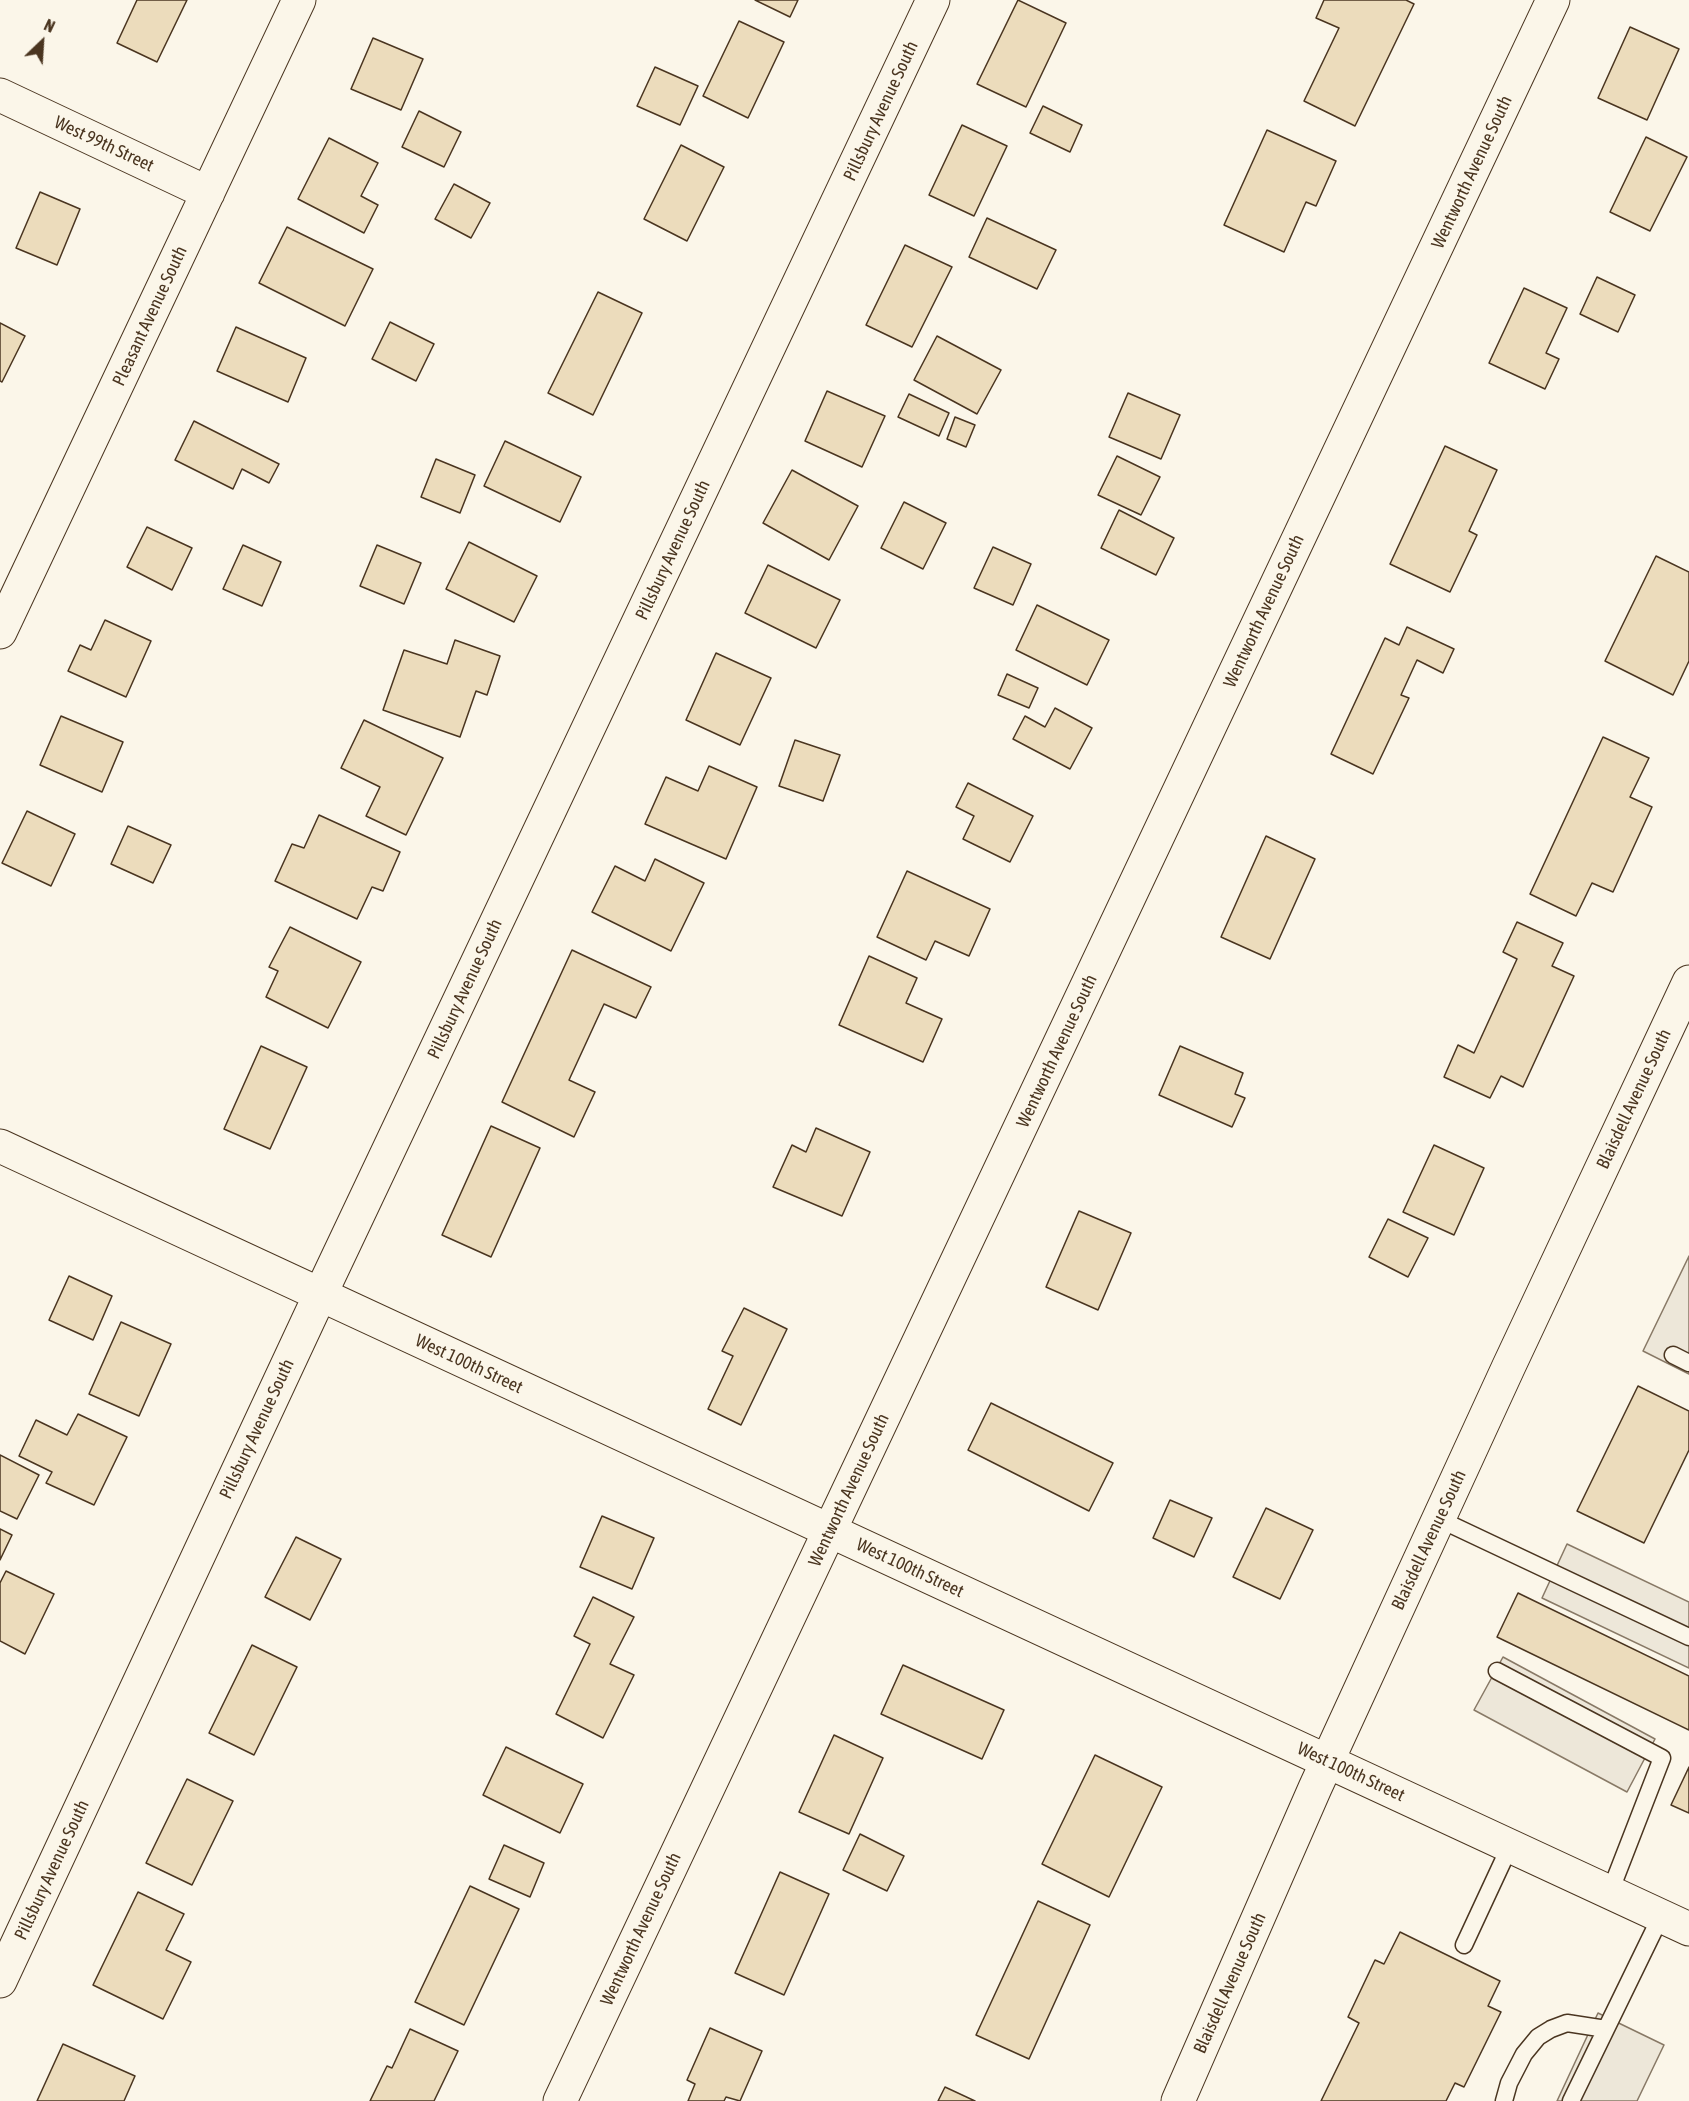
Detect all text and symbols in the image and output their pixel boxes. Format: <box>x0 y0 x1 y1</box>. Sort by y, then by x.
north arrow <box>12 12 72 72</box>
text: N <box>42 16 58 36</box>
street label: Pillsbury Avenue South <box>839 38 923 184</box>
street label: Wentworth Avenue South <box>1427 92 1517 252</box>
street label: West 99th Street <box>51 112 157 176</box>
street label: Pleasant Avenue South <box>108 243 192 389</box>
street label: Pillsbury Avenue South <box>631 477 715 623</box>
street label: Wentworth Avenue South <box>1219 531 1309 691</box>
street label: Pillsbury Avenue South <box>423 916 507 1062</box>
street label: Wentworth Avenue South <box>1012 971 1102 1131</box>
street label: Blaisdell Avenue South <box>1592 1026 1676 1172</box>
street label: West 100th Street <box>412 1330 526 1398</box>
street label: Pillsbury Avenue South <box>215 1356 299 1502</box>
street label: Wentworth Avenue South <box>804 1410 894 1570</box>
street label: Blaisdell Avenue South <box>1387 1467 1471 1613</box>
street label: West 100th Street <box>853 1534 967 1602</box>
street label: West 100th Street <box>1294 1738 1408 1806</box>
street label: Pillsbury Avenue South <box>10 1797 94 1943</box>
street label: Wentworth Avenue South <box>596 1849 686 2009</box>
street label: Blaisdell Avenue South <box>1189 1909 1271 2057</box>

